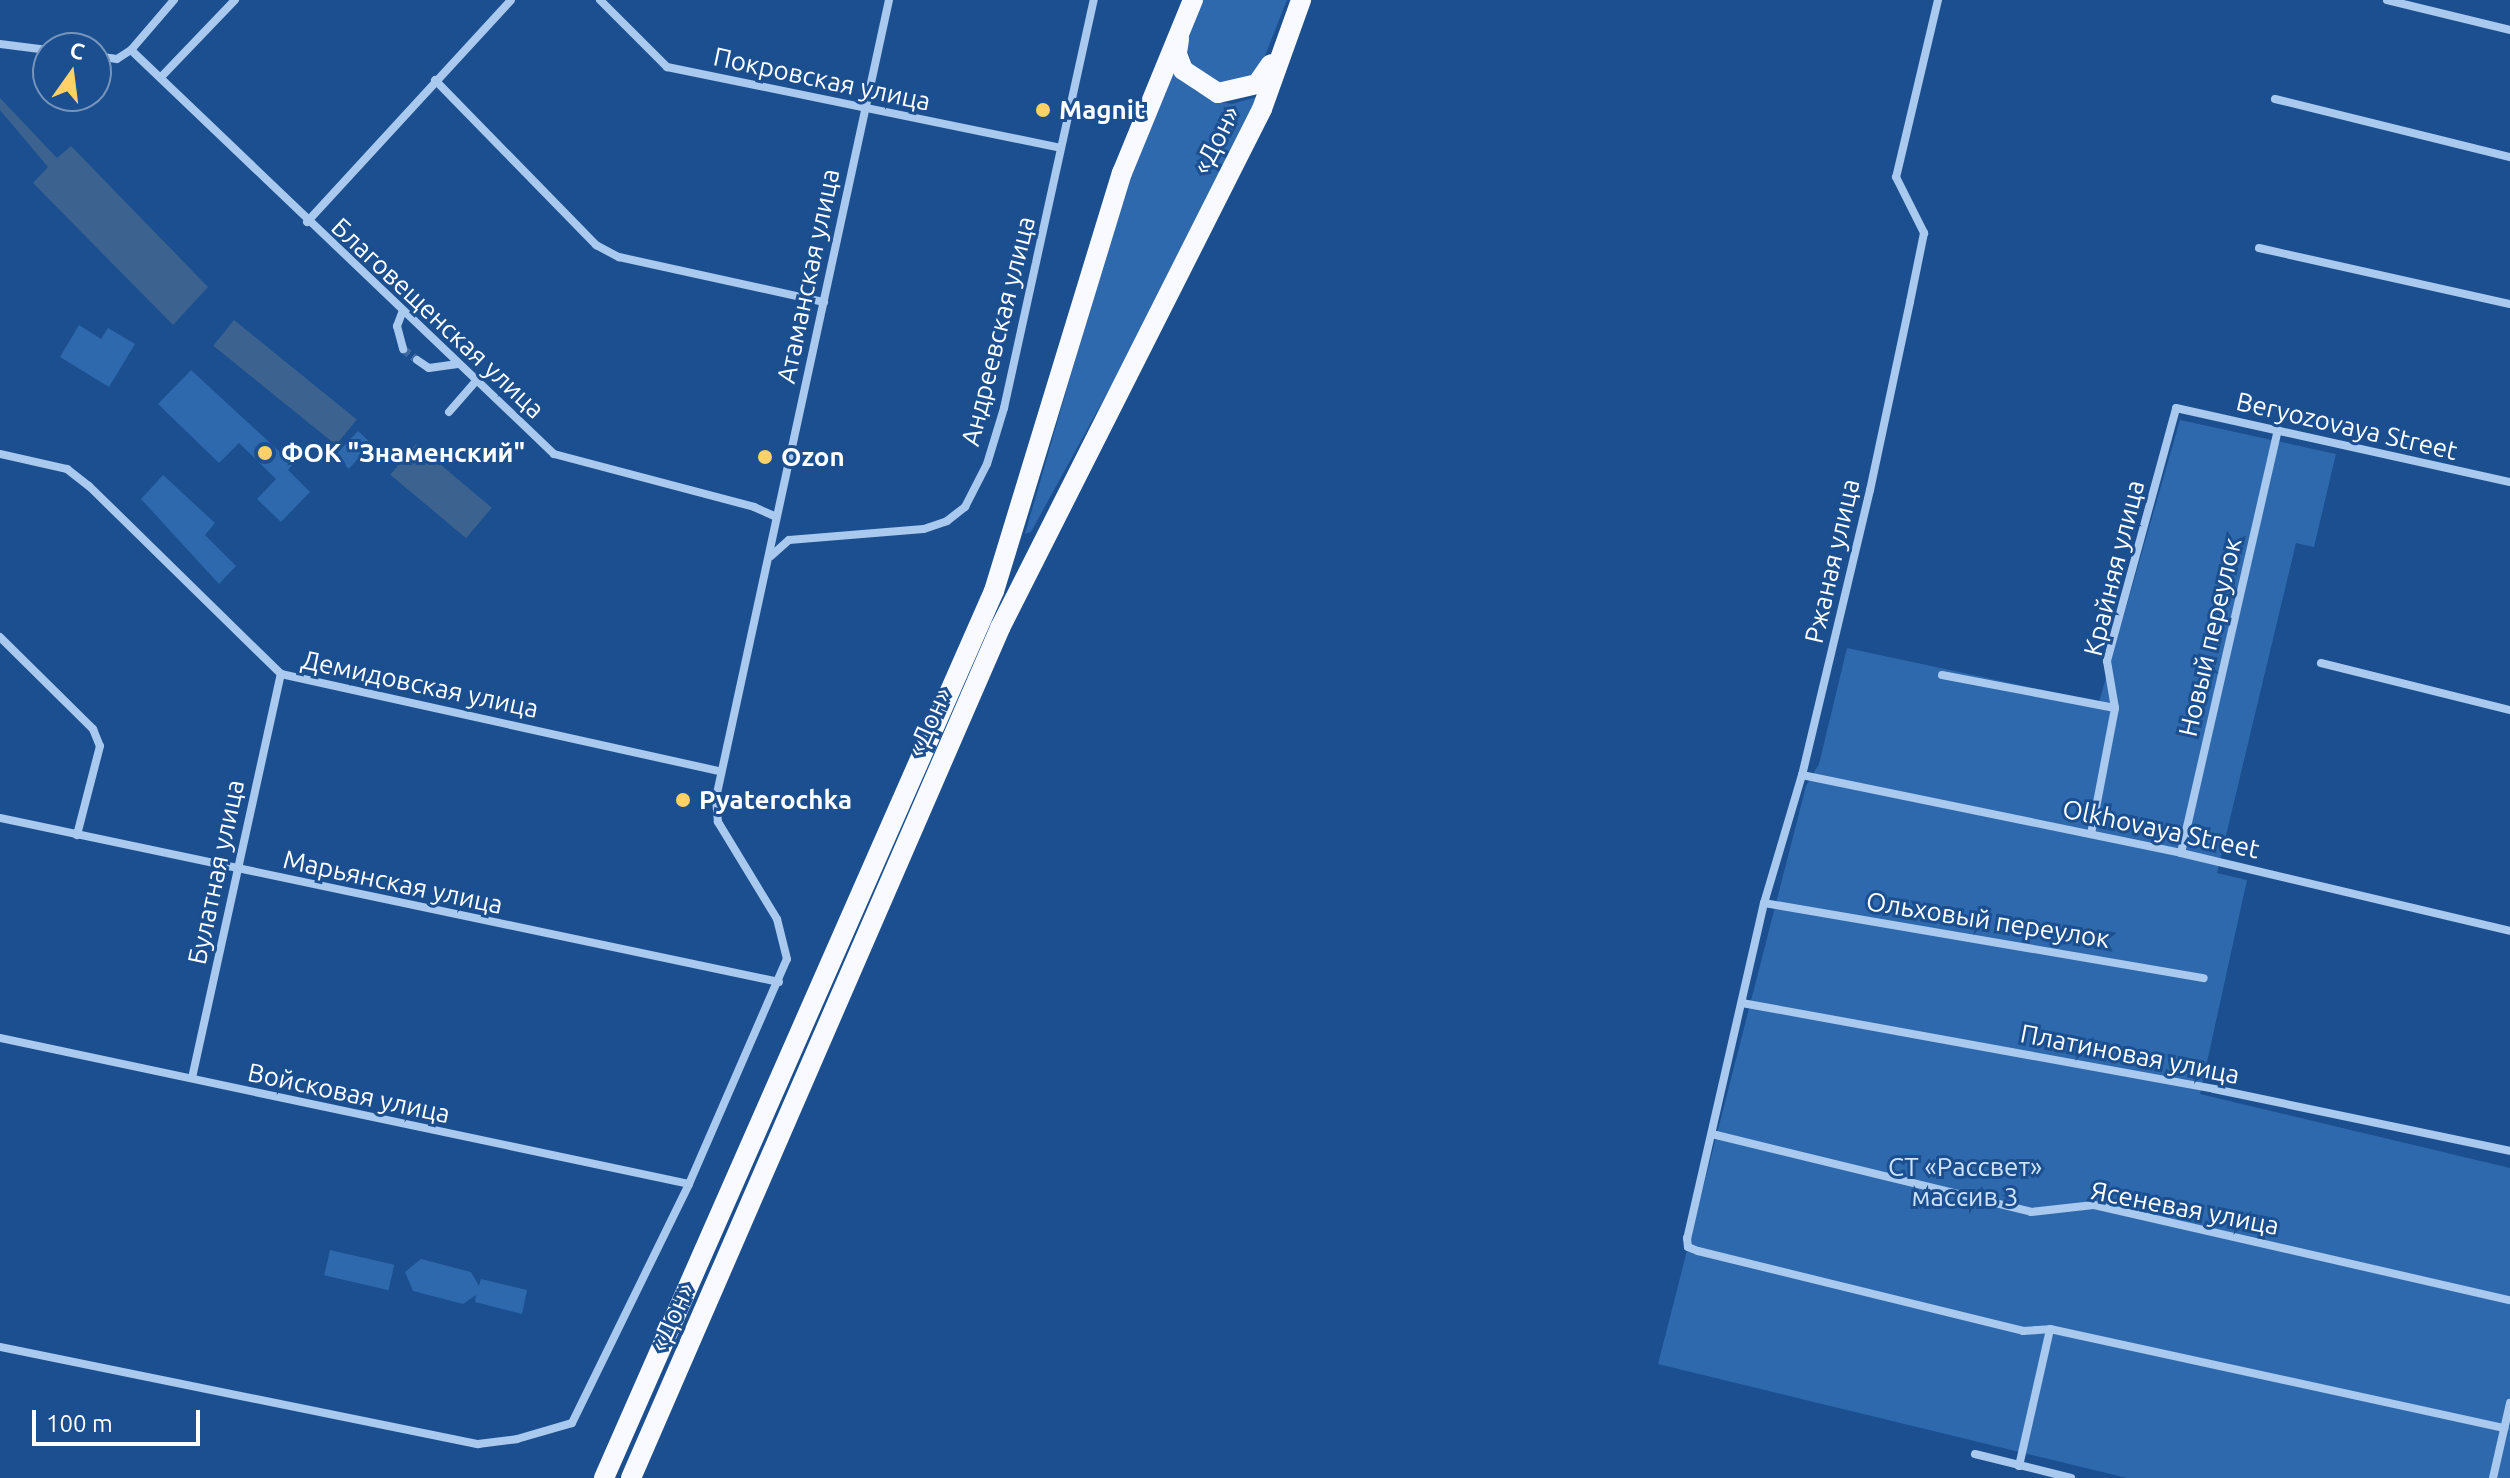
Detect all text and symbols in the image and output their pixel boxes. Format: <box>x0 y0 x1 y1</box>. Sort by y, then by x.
north arrow <box>32 32 112 112</box>
text: С <box>68 36 87 64</box>
street label: Покровская улица <box>711 41 933 117</box>
place label: Magnit <box>1059 94 1145 126</box>
street label: «Дон» <box>1186 100 1246 180</box>
marker: Magnit <box>1034 101 1052 119</box>
street label: Атаманская улица <box>770 166 846 386</box>
street label: Благовещенская улица <box>325 211 551 425</box>
street label: Андреевская улица <box>954 213 1042 449</box>
street label: Beryozovaya Street <box>2233 385 2461 467</box>
place label: ФОК "Знаменский" <box>281 437 525 469</box>
place label: Ozon <box>781 441 845 473</box>
marker: ФОК "Знаменский" <box>256 444 274 462</box>
marker: Ozon <box>756 448 774 466</box>
street label: Ржаная улица <box>1798 476 1866 646</box>
street label: Крайняя улица <box>2077 477 2151 659</box>
street label: Новый переулок <box>2172 535 2248 739</box>
street label: Демидовская улица <box>299 644 541 724</box>
street label: «Дон» <box>900 682 958 762</box>
street label: Булатная улица <box>181 777 251 967</box>
place label: Pyaterochka <box>699 784 852 816</box>
marker: Pyaterochka <box>674 791 692 809</box>
street label: Olkhovaya Street <box>2060 793 2262 865</box>
street label: Марьянская улица <box>280 843 506 921</box>
street label: Ольховый переулок <box>1864 885 2112 955</box>
street label: Платиновая улица <box>2018 1017 2242 1091</box>
street label: Войсковая улица <box>245 1056 453 1130</box>
park label: СТ «Рассвет» массив 3 <box>1888 1151 2042 1212</box>
street label: Ясеневая улица <box>2088 1174 2282 1242</box>
street label: «Дон» <box>643 1277 701 1357</box>
scale bar <box>36 1394 204 1444</box>
text: 100 m <box>46 1410 113 1437</box>

